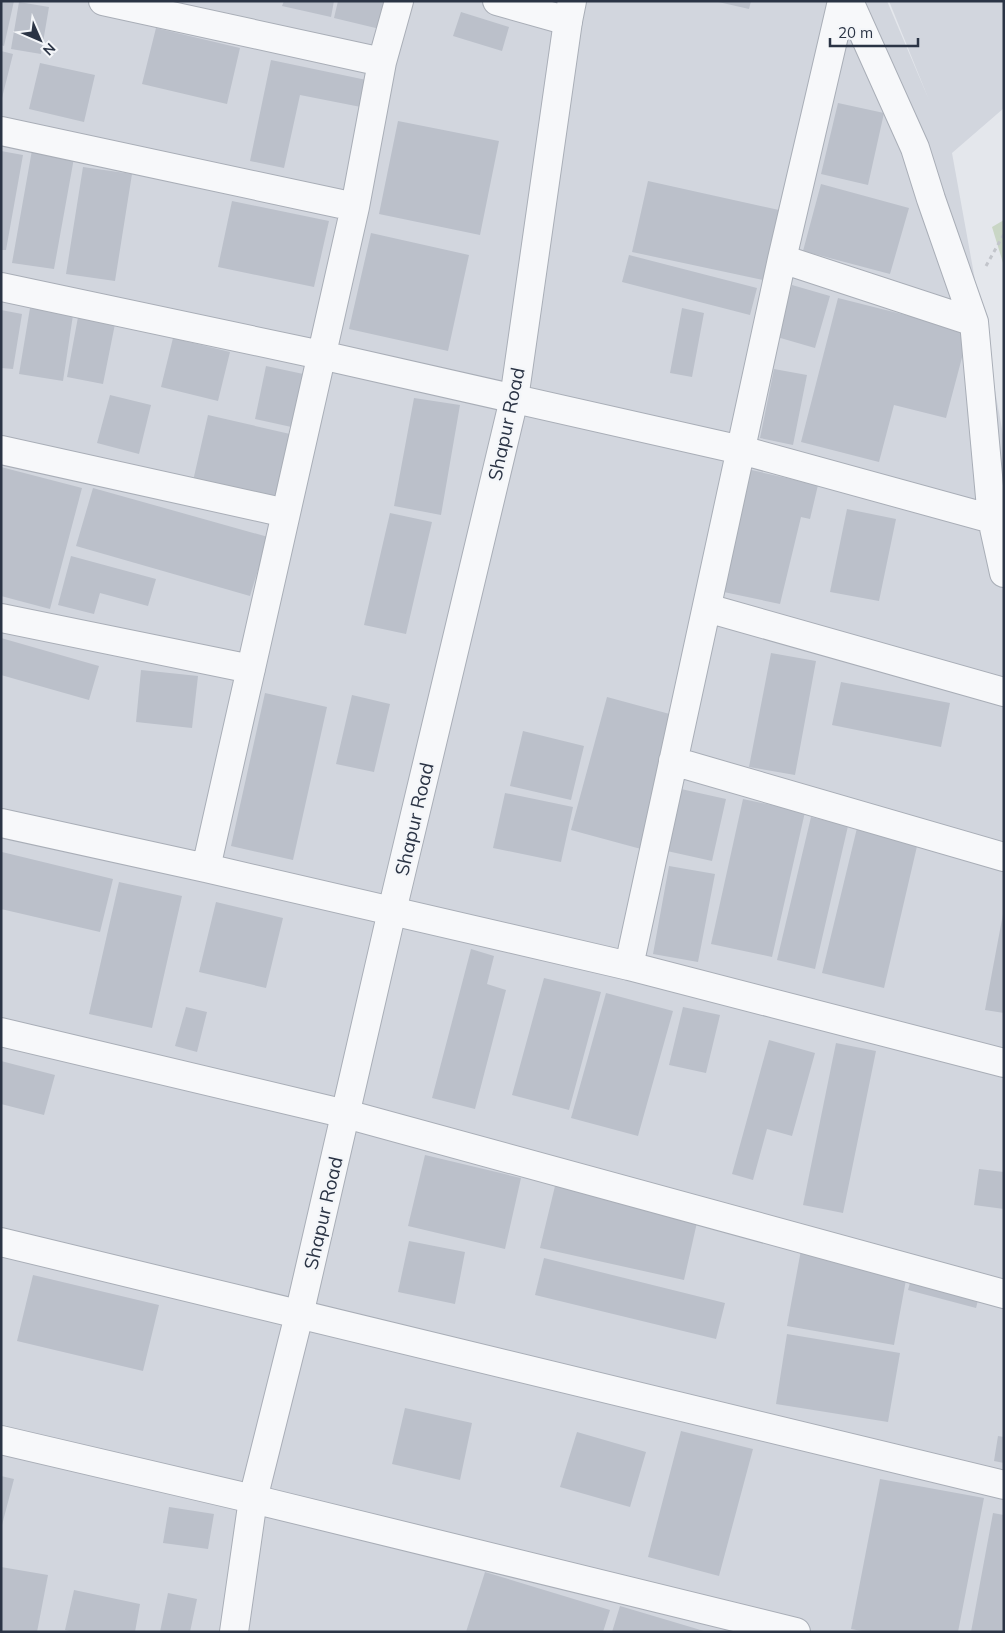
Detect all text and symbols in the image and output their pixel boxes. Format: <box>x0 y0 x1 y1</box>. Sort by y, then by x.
north arrow <box>15 15 65 65</box>
scale bar <box>830 15 918 47</box>
text: 20 m <box>838 23 873 42</box>
text: N <box>39 39 59 59</box>
street label: Shapur Road <box>482 365 530 483</box>
street label: Shapur Road <box>389 760 439 878</box>
street label: Shapur Road <box>298 1154 348 1272</box>

